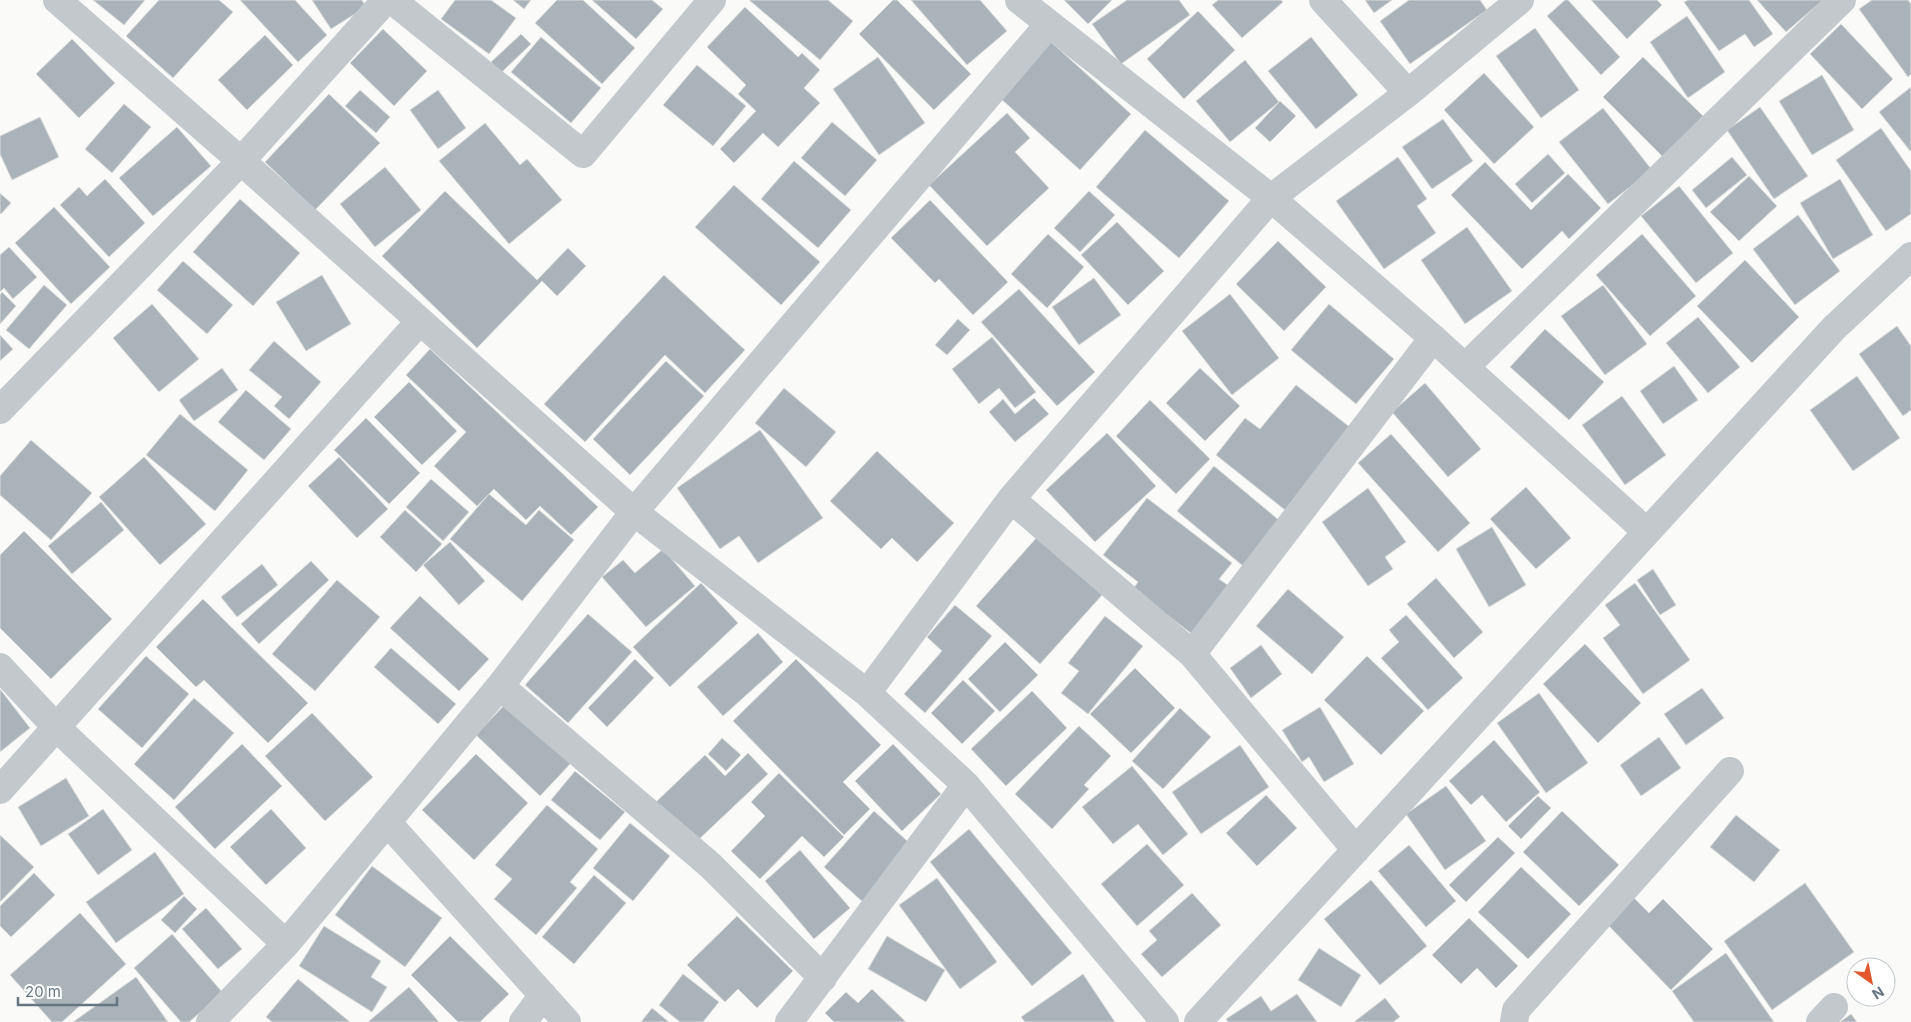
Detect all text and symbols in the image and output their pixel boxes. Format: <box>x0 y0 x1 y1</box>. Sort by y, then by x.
north arrow <box>1846 957 1896 1007</box>
scale bar <box>18 974 116 1006</box>
text: 20 m <box>25 982 61 1001</box>
text: N <box>1869 983 1887 1003</box>

